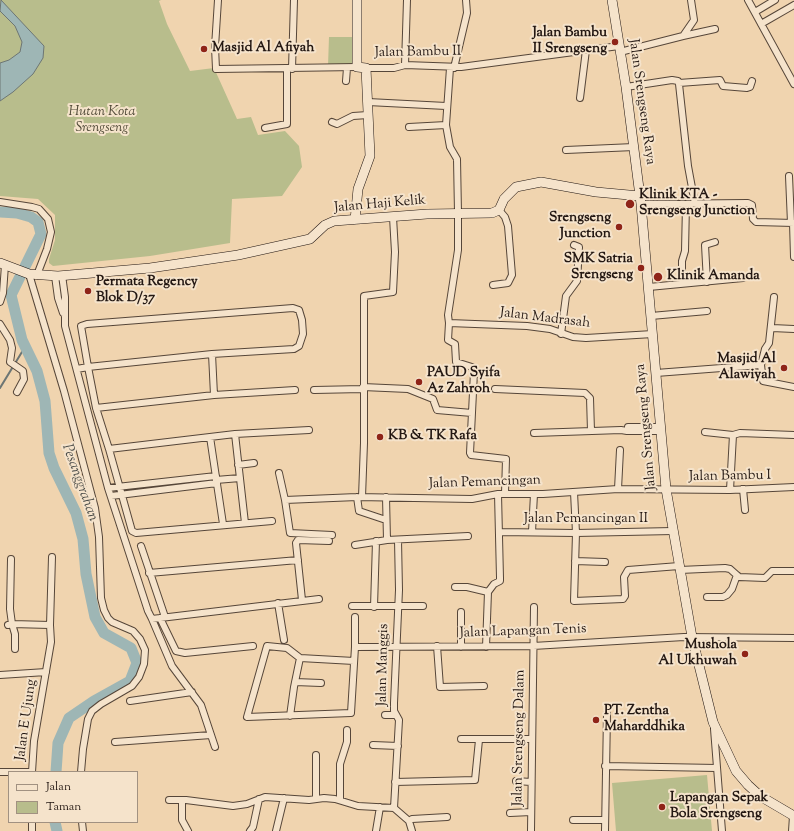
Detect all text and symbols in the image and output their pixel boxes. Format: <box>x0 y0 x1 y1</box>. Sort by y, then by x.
place label: Jalan Bambu II Srengseng <box>532 26 607 58</box>
marker: Jalan Bambu II Srengseng <box>610 37 620 47</box>
street label: Jalan Srengseng Raya <box>624 38 658 166</box>
place label: Masjid Al Afiyah <box>212 41 314 57</box>
marker: Masjid Al Afiyah <box>199 44 209 54</box>
street label: Jalan Bambu II <box>374 44 462 62</box>
park label: Hutan Kota Srengseng <box>68 105 136 138</box>
place label: Klinik KTA - Srengseng Junction <box>639 188 755 220</box>
street label: Jalan Haji Kelik <box>334 193 426 217</box>
marker: Klinik KTA - Srengseng Junction <box>624 198 636 210</box>
place label: Srengseng Junction <box>549 211 611 244</box>
marker: Srengseng Junction <box>614 222 624 232</box>
place label: SMK Satria Srengseng <box>564 252 633 284</box>
marker: SMK Satria Srengseng <box>636 263 646 273</box>
place label: Klinik Amanda <box>667 269 760 285</box>
marker: Klinik Amanda <box>652 271 664 283</box>
place label: Permata Regency Blok D/37 <box>96 275 198 308</box>
marker: Permata Regency Blok D/37 <box>83 286 93 296</box>
street label: Jalan Madrasah <box>499 305 591 333</box>
place label: Masjid Al Alawiyah <box>717 352 776 384</box>
street label: Jalan Srengseng Raya <box>633 363 661 491</box>
marker: Masjid Al Alawiyah <box>779 363 789 373</box>
place label: PAUD Syifa Az Zahroh <box>427 366 500 398</box>
marker: PAUD Syifa Az Zahroh <box>414 377 424 387</box>
place label: KB & TK Rafa <box>388 429 477 445</box>
marker: KB & TK Rafa <box>375 432 385 442</box>
water label: Pesanggrahan <box>57 442 101 524</box>
street label: Jalan Bambu I <box>689 468 771 486</box>
street label: Jalan Pemancingan <box>429 473 541 493</box>
street label: Jalan Pemancingan II <box>524 512 648 528</box>
street label: Jalan Lapangan Tenis <box>459 621 587 643</box>
street label: Jalan Manggis <box>375 624 393 706</box>
place label: Mushola Al Ukhuwah <box>658 638 737 670</box>
marker: Mushola Al Ukhuwah <box>740 649 750 659</box>
street label: Jalan Srengseng Dalam <box>510 670 530 806</box>
street label: Jalan E Ujung <box>13 678 41 762</box>
place label: PT. Zentha Maharddhika <box>604 704 685 736</box>
marker: PT. Zentha Maharddhika <box>591 715 601 725</box>
legend <box>8 771 138 823</box>
text: Jalan <box>46 778 71 796</box>
place label: Lapangan Sepak Bola Srengseng <box>670 791 768 824</box>
text: Taman <box>46 798 81 816</box>
marker: Lapangan Sepak Bola Srengseng <box>657 802 667 812</box>

